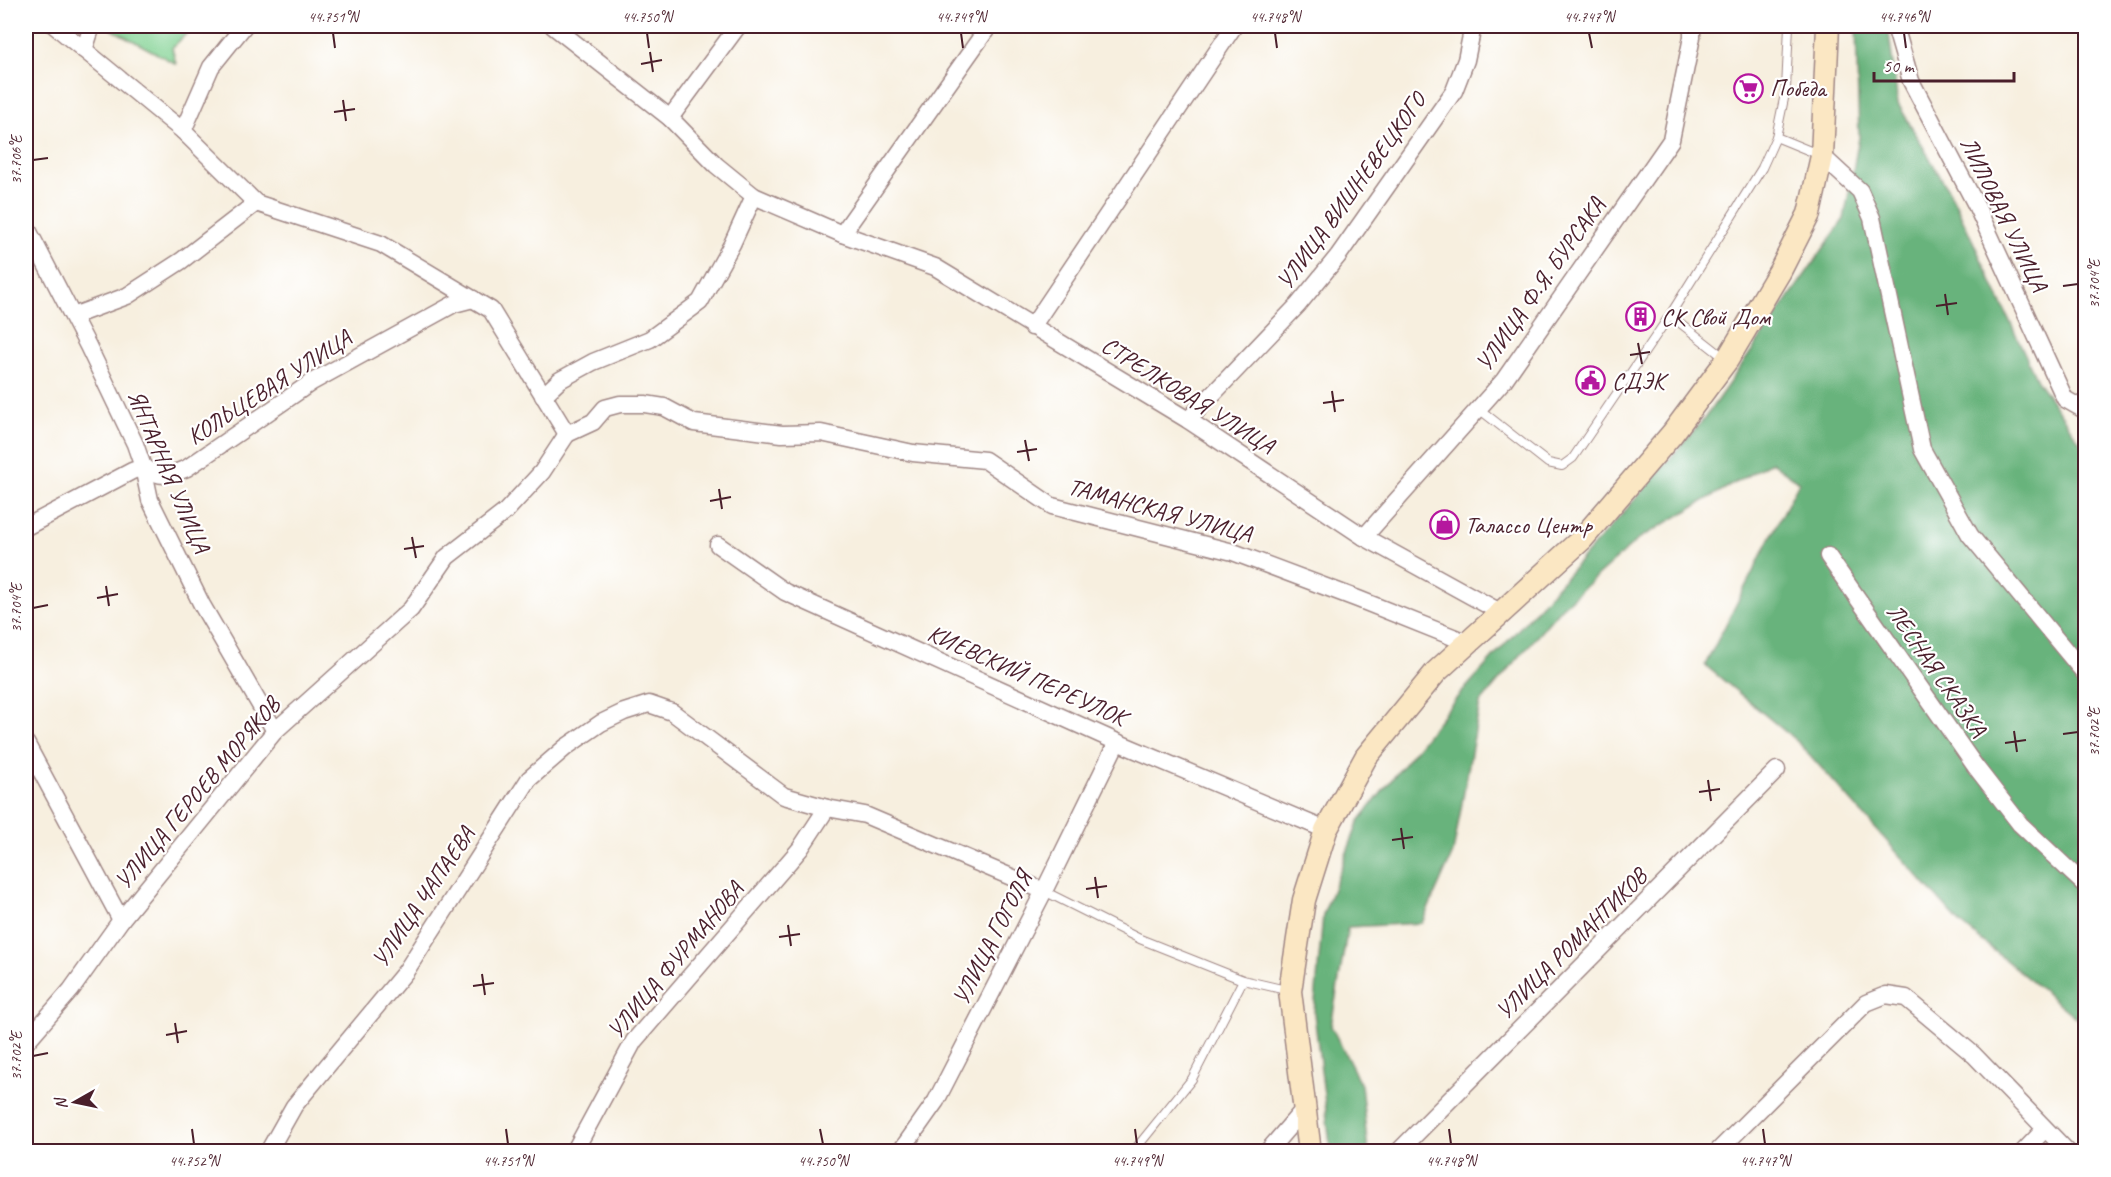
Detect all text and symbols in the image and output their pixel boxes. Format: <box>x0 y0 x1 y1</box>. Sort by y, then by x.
text: 44.751°N <box>308 8 361 27</box>
text: 44.750°N <box>622 8 675 27</box>
text: 44.749°N <box>936 8 989 27</box>
text: 44.748°N <box>1250 8 1303 27</box>
text: 44.747°N <box>1564 8 1617 27</box>
text: 44.746°N <box>1879 8 1932 27</box>
scale bar <box>1874 45 2014 83</box>
text: 50 m <box>1883 55 1916 77</box>
supermarket icon: Победа <box>1733 72 1765 104</box>
place label: Победа <box>1770 73 1828 103</box>
street label: УЛИЦА ВИШНЕВЕЦКОГО <box>1270 85 1434 295</box>
street label: ЛИЛОВАЯ УЛИЦА <box>1954 132 2055 297</box>
text: 37.706°E <box>7 133 26 184</box>
street label: УЛИЦА Ф.Я. БУРСАКА <box>1469 190 1612 377</box>
text: 37.704°E <box>2085 257 2104 308</box>
building icon: СК Свой Дом <box>1624 301 1656 333</box>
place label: СК Свой Дом <box>1661 302 1772 332</box>
street label: КОЛЬЦЕВАЯ УЛИЦА <box>181 322 357 451</box>
street label: СТРЕЛКОВАЯ УЛИЦА <box>1096 330 1281 461</box>
public building icon: СДЭК <box>1575 365 1607 397</box>
place label: СДЭК <box>1612 366 1670 396</box>
street label: ЯНТАРНАЯ УЛИЦА <box>121 385 217 558</box>
street label: ТАМАНСКАЯ УЛИЦА <box>1065 471 1256 549</box>
shop icon: Талассо Центр <box>1428 509 1460 541</box>
place label: Талассо Центр <box>1465 510 1594 540</box>
text: 37.704°E <box>7 581 26 632</box>
street label: ЛЕСНАЯ СКАЗКА <box>1880 598 1994 743</box>
street label: КИЕВСКИЙ ПЕРЕУЛОК <box>923 618 1136 734</box>
street label: УЛИЦА ГЕРОЕВ МОРЯКОВ <box>108 689 287 895</box>
text: 37.702°E <box>2085 705 2104 756</box>
street label: УЛИЦА ЧАПАЕВА <box>365 820 482 973</box>
street label: УЛИЦА РОМАНТИКОВ <box>1489 860 1655 1026</box>
street label: УЛИЦА ГОГОЛЯ <box>945 863 1040 1010</box>
street label: УЛИЦА ФУРМАНОВА <box>600 874 750 1045</box>
text: 37.702°E <box>7 1029 26 1080</box>
north arrow <box>45 1072 105 1132</box>
text: N <box>50 1095 72 1111</box>
text: 44.752°N <box>169 1152 222 1171</box>
text: 44.751°N <box>483 1152 536 1171</box>
text: 44.750°N <box>798 1152 851 1171</box>
text: 44.749°N <box>1112 1152 1165 1171</box>
text: 44.748°N <box>1426 1152 1479 1171</box>
text: 44.747°N <box>1740 1152 1793 1171</box>

